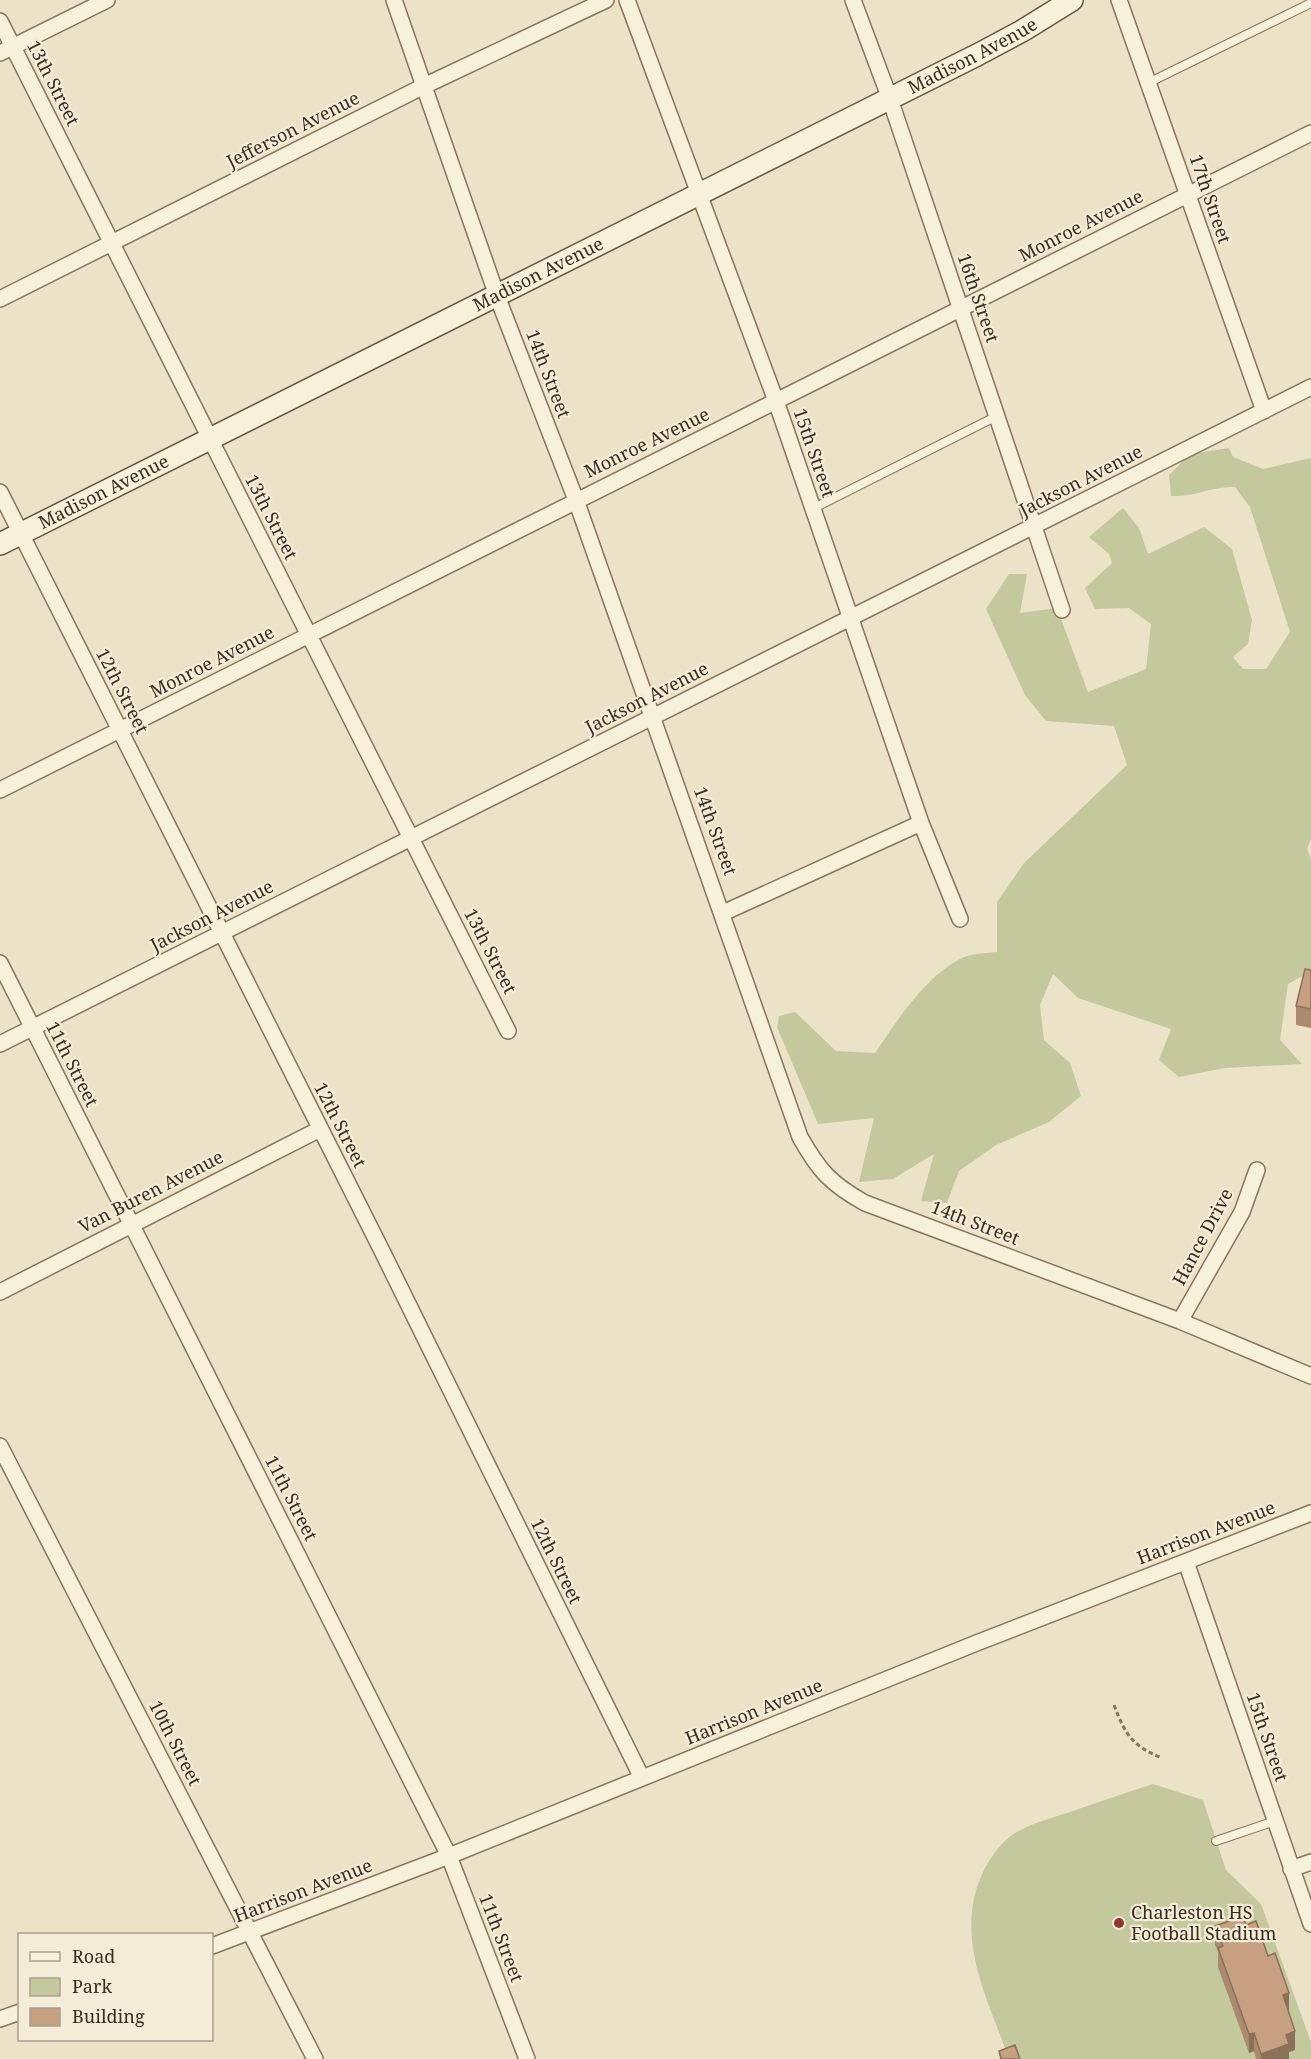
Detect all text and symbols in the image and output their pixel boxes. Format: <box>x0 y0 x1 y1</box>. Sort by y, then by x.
street label: Madison Avenue <box>903 12 1041 99</box>
street label: 13th Street <box>22 36 86 129</box>
street label: Jefferson Avenue <box>221 85 363 173</box>
street label: 17th Street <box>1184 151 1237 246</box>
street label: Monroe Avenue <box>1014 183 1147 267</box>
street label: Madison Avenue <box>469 231 607 316</box>
street label: 16th Street <box>952 250 1005 345</box>
street label: 14th Street <box>521 326 577 421</box>
street label: Monroe Avenue <box>580 401 713 483</box>
street label: 15th Street <box>788 405 841 500</box>
street label: Jackson Avenue <box>1014 439 1146 522</box>
street label: Madison Avenue <box>34 448 173 534</box>
street label: 13th Street <box>240 470 304 563</box>
street label: Monroe Avenue <box>145 619 278 703</box>
street label: 12th Street <box>91 644 155 737</box>
street label: Jackson Avenue <box>580 656 712 739</box>
street label: 14th Street <box>689 783 743 878</box>
street label: Jackson Avenue <box>145 874 277 957</box>
street label: 13th Street <box>459 904 523 997</box>
street label: 11th Street <box>41 1017 105 1110</box>
street label: 12th Street <box>309 1078 373 1171</box>
street label: Van Buren Avenue <box>74 1144 227 1238</box>
street label: Hance Drive <box>1167 1184 1238 1289</box>
street label: 14th Street <box>928 1194 1023 1250</box>
street label: 11th Street <box>260 1451 324 1544</box>
street label: Harrison Avenue <box>1133 1495 1278 1569</box>
street label: 12th Street <box>526 1514 588 1608</box>
street label: Harrison Avenue <box>681 1673 826 1750</box>
street label: 15th Street <box>1241 1689 1294 1784</box>
street label: 10th Street <box>144 1696 208 1789</box>
street label: Harrison Avenue <box>230 1853 375 1927</box>
street label: 11th Street <box>474 1890 530 1985</box>
place label: Charleston HS Football Stadium <box>1131 1900 1277 1945</box>
marker: Charleston HS Football Stadium <box>1112 1916 1126 1930</box>
legend <box>18 1933 213 2041</box>
text: Road <box>72 1944 115 1968</box>
text: Park <box>72 1974 112 1998</box>
text: Building <box>72 2004 145 2028</box>

